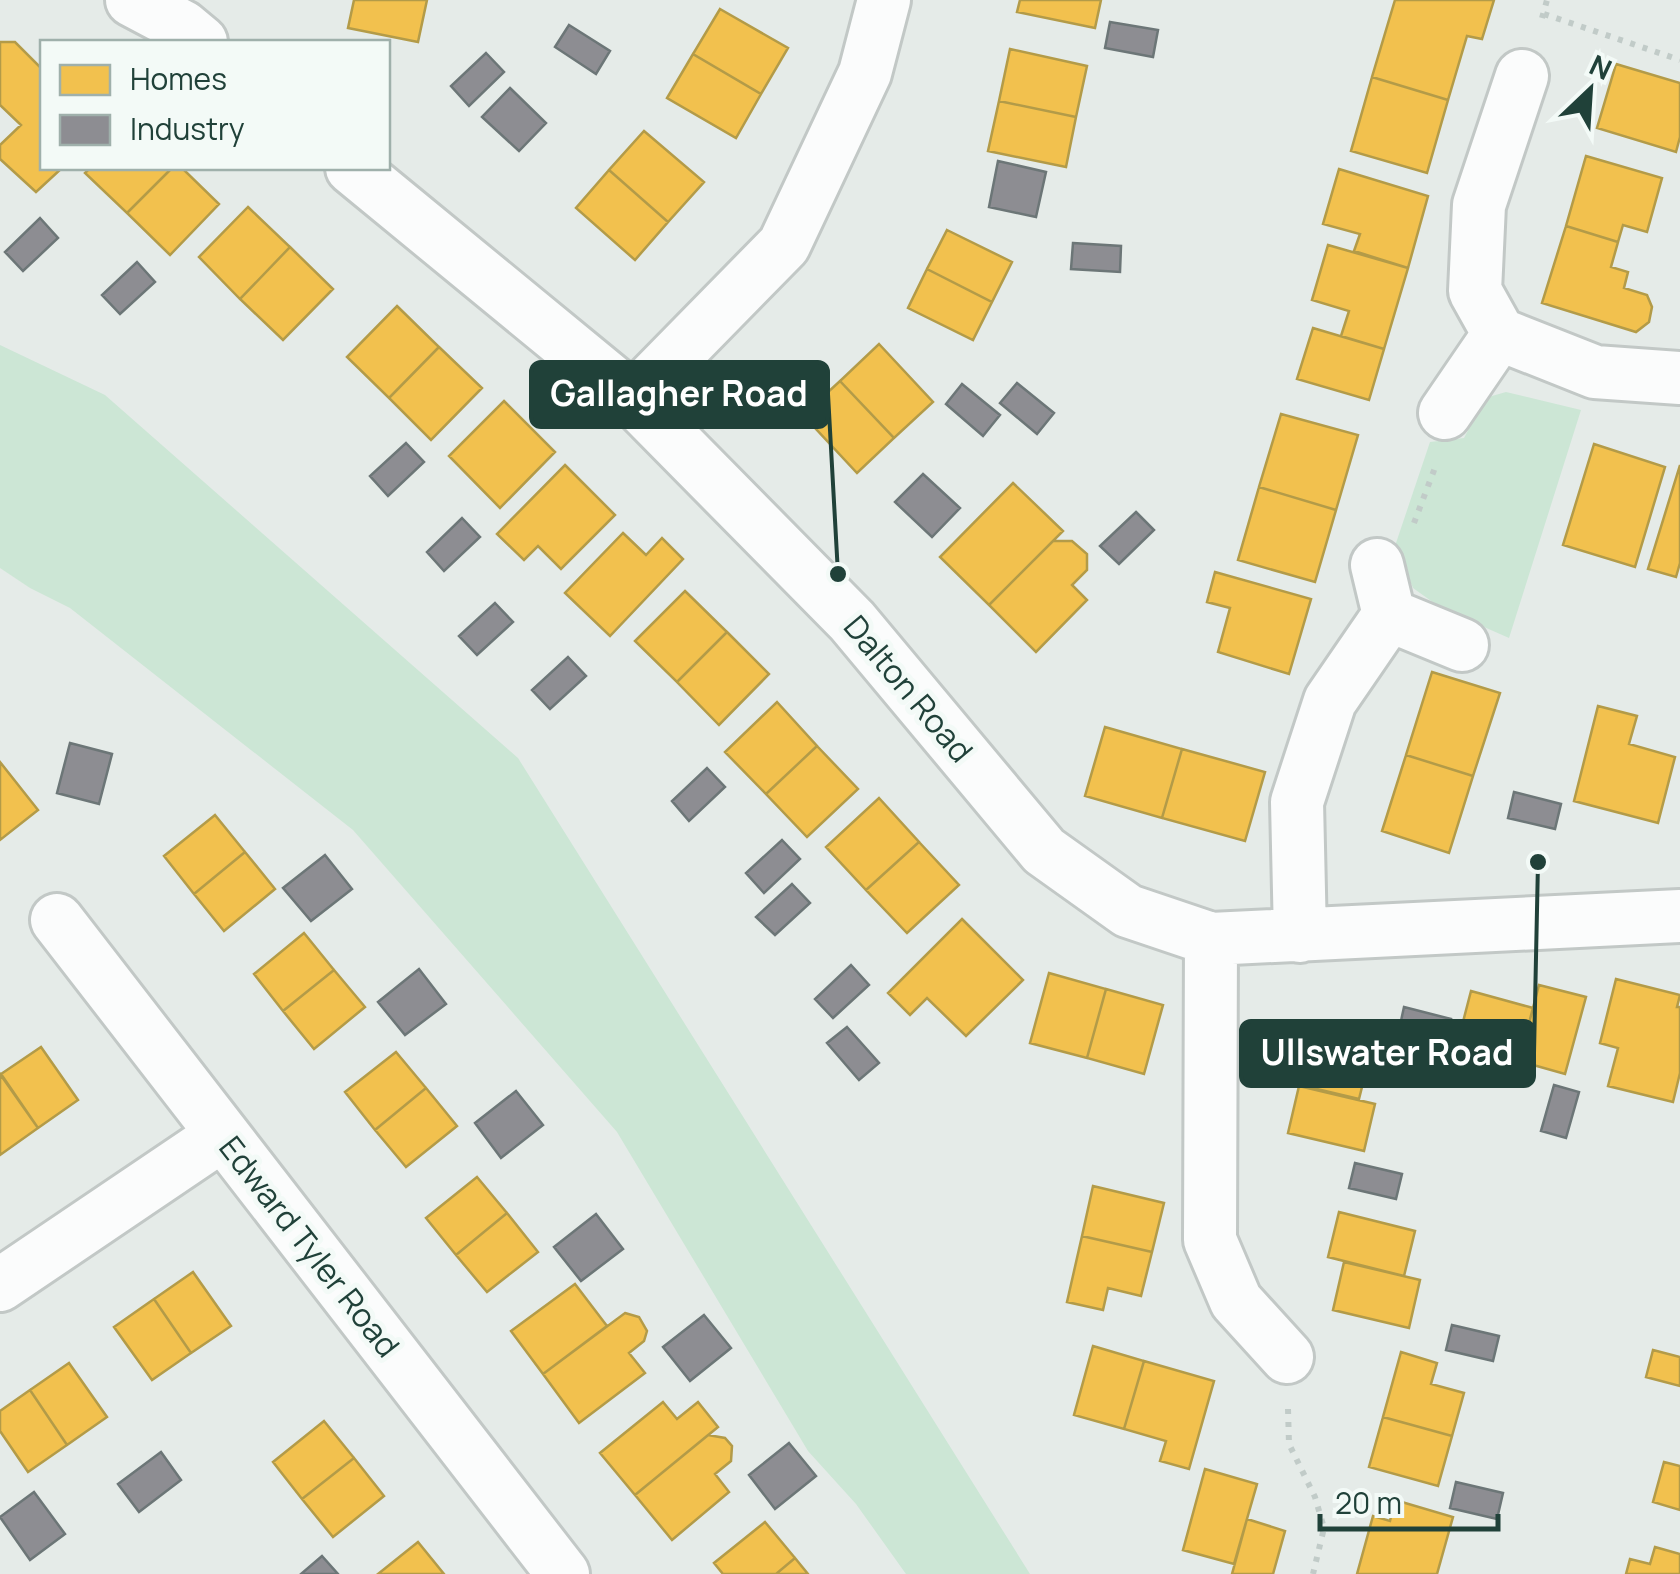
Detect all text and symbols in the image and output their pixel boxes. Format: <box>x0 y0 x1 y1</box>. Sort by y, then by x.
legend <box>40 40 390 170</box>
north arrow <box>1540 40 1640 140</box>
text: N <box>1584 45 1618 88</box>
text: Homes <box>130 58 227 99</box>
text: Industry <box>130 108 245 149</box>
callout: Gallagher Road <box>531 362 828 427</box>
text: Gallagher Road <box>550 369 808 417</box>
street label: Dalton Road <box>834 606 983 771</box>
callout: Ullswater Road <box>1241 1021 1534 1086</box>
text: Ullswater Road <box>1261 1028 1514 1076</box>
street label: Edward Tyler Road <box>210 1127 410 1366</box>
scale bar <box>1320 1469 1498 1531</box>
text: 20 m <box>1335 1482 1402 1523</box>

